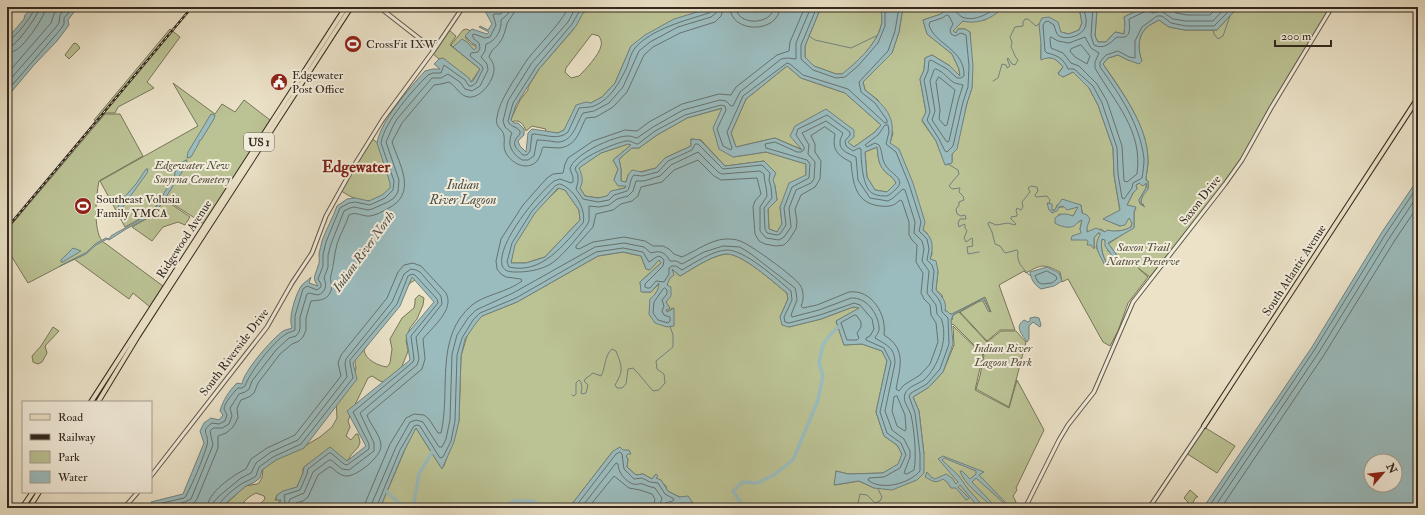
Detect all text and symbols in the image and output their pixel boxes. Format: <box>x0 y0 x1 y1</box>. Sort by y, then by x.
scale bar <box>1275 22 1331 48</box>
text: 200 m <box>1281 29 1312 44</box>
sports icon: CrossFit IXW <box>343 34 363 54</box>
place label: CrossFit IXW <box>366 37 437 52</box>
place label: Edgewater Post Office <box>292 68 344 97</box>
public building icon: Edgewater Post Office <box>269 72 289 92</box>
road number: US 1 <box>244 133 274 151</box>
district label: Edgewater <box>322 157 391 178</box>
park label: Edgewater New Smyrna Cemetery <box>153 158 231 187</box>
street label: Saxon Drive <box>1176 173 1224 228</box>
water label: Indian River Lagoon <box>429 177 496 208</box>
place label: Southeast Volusia Family YMCA <box>96 192 181 221</box>
sports icon: Southeast Volusia Family YMCA <box>73 196 93 216</box>
street label: Ridgewood Avenue <box>153 197 215 281</box>
water label: Indian River North <box>329 208 398 296</box>
street label: South Atlantic Avenue <box>1259 222 1330 319</box>
park label: Saxon Trail Nature Preserve <box>1105 240 1181 269</box>
street label: South Riverside Drive <box>197 306 272 399</box>
park label: Indian River Lagoon Park <box>973 341 1033 370</box>
legend <box>22 401 152 493</box>
text: Road <box>58 410 83 425</box>
text: Railway <box>58 430 96 445</box>
text: Park <box>58 450 80 465</box>
north arrow <box>1363 453 1403 493</box>
text: N <box>1383 460 1400 477</box>
text: Water <box>57 470 88 485</box>

